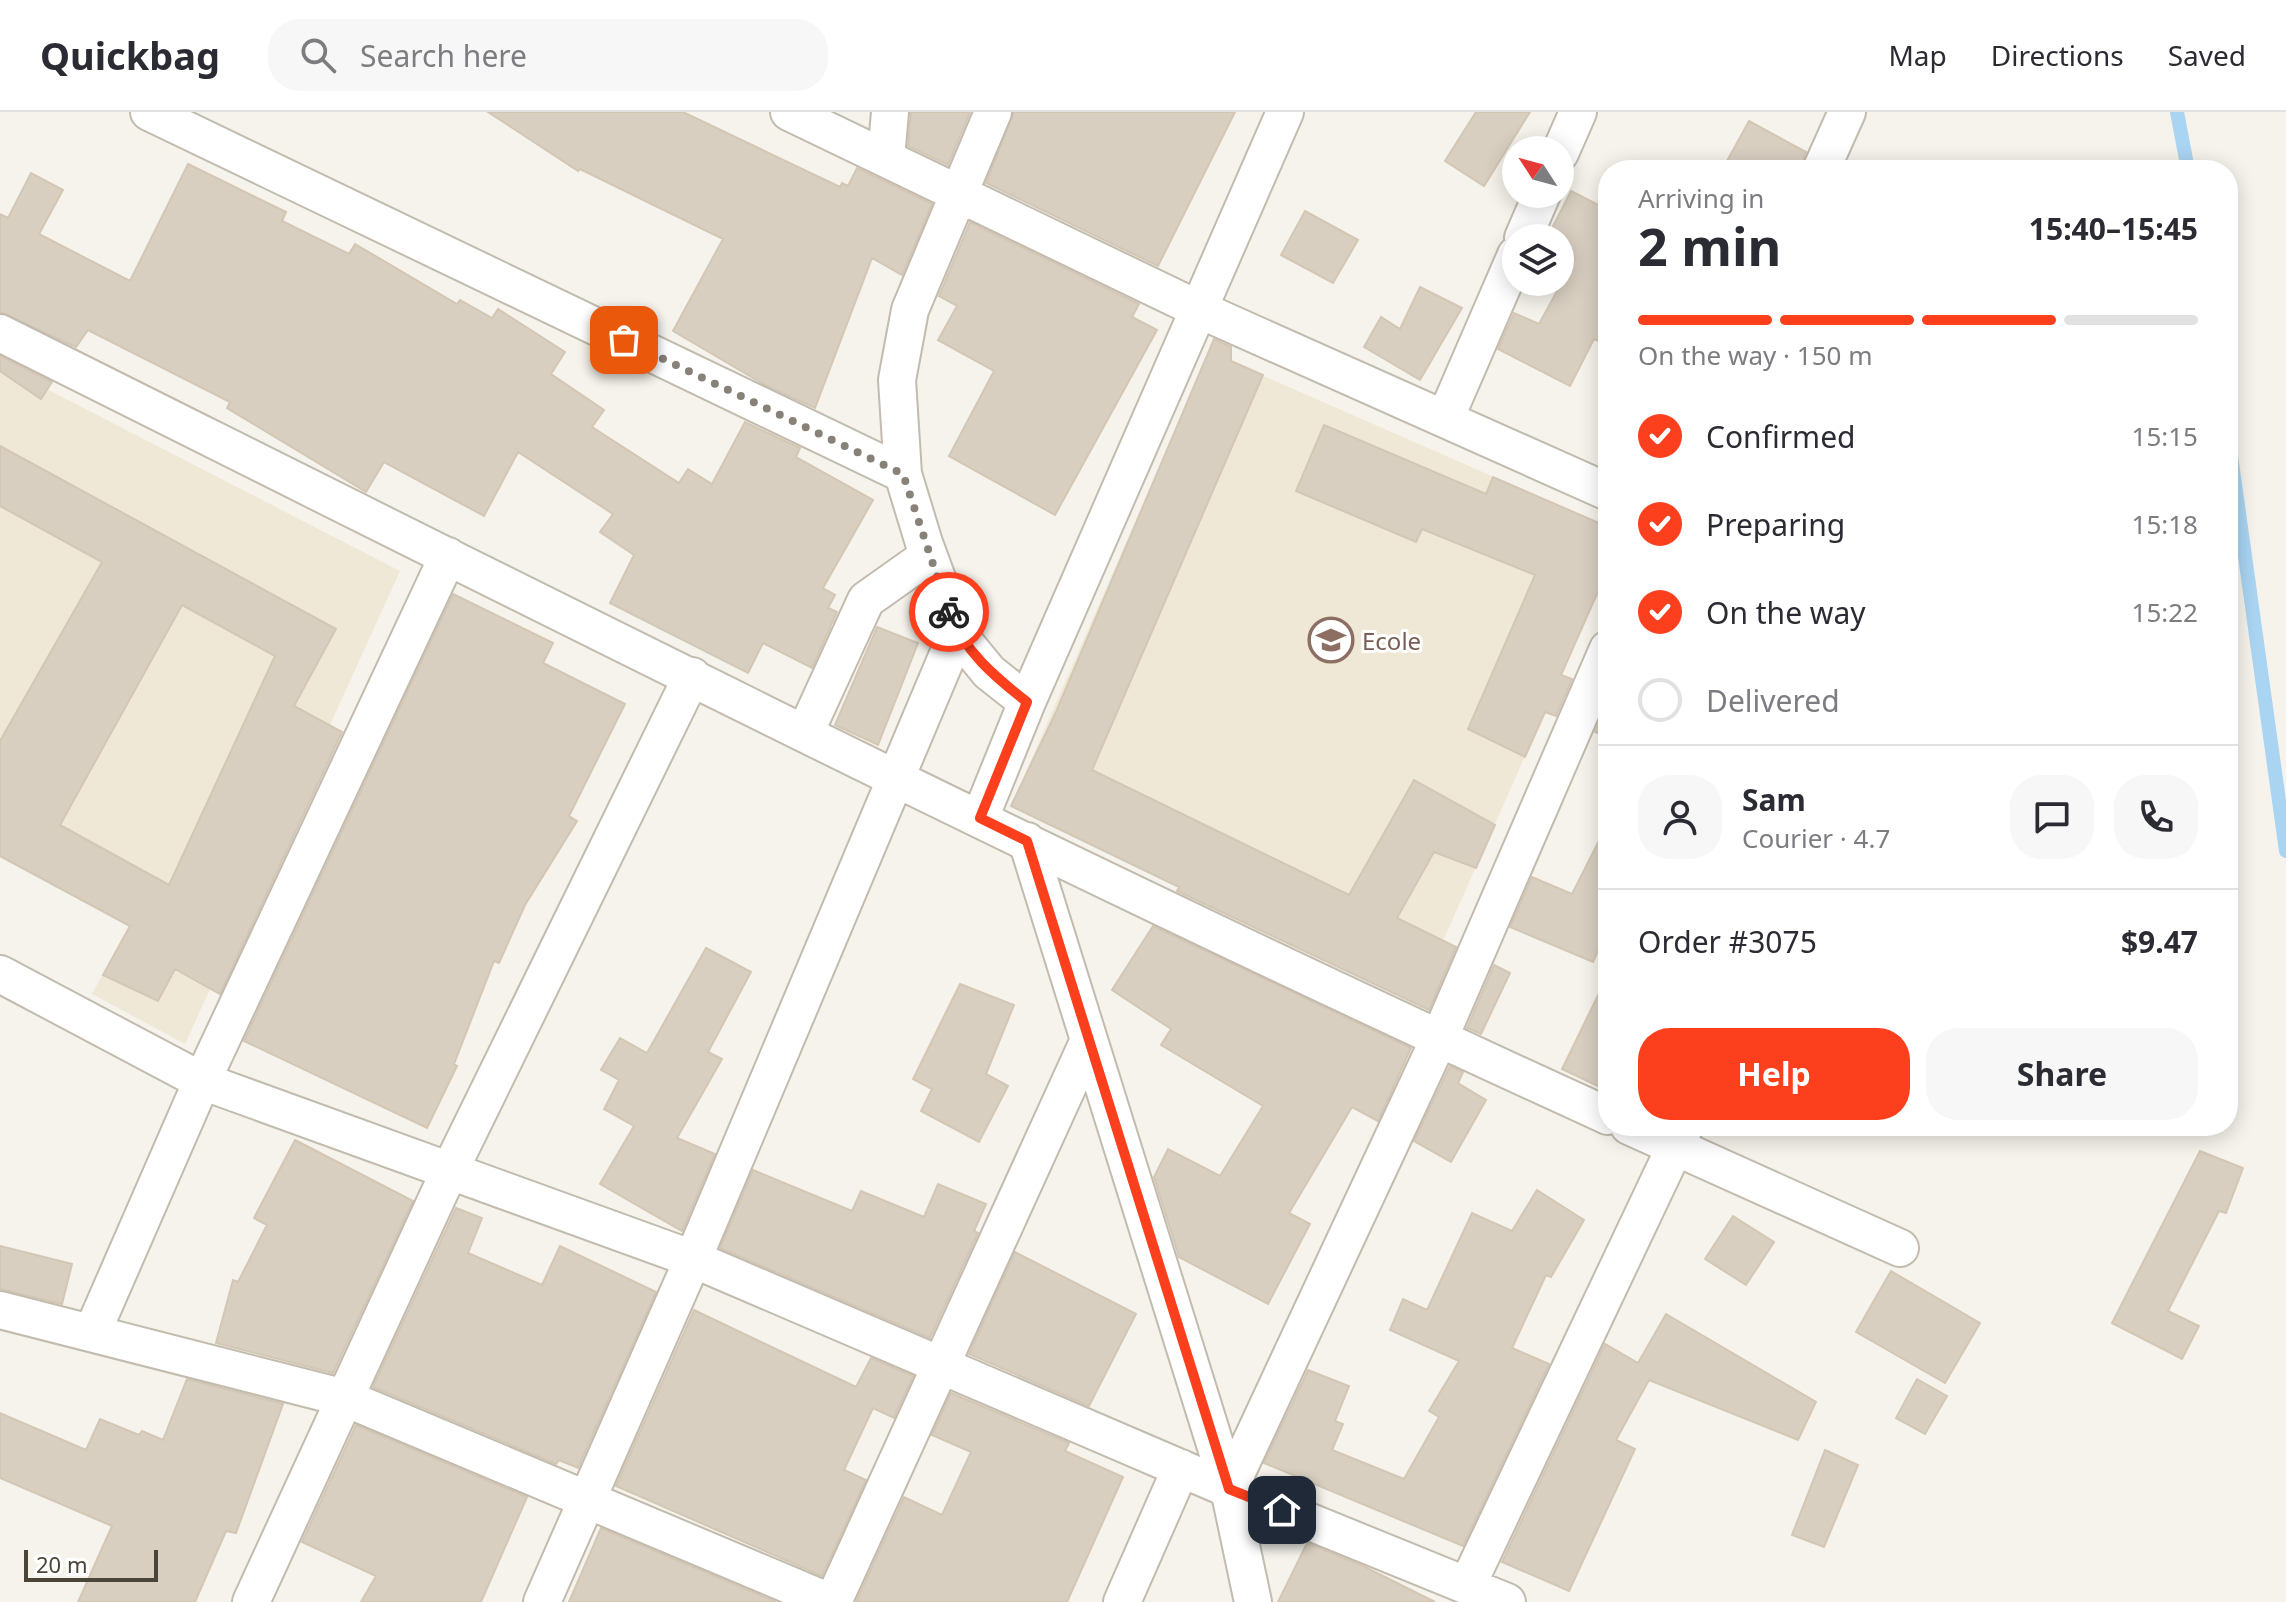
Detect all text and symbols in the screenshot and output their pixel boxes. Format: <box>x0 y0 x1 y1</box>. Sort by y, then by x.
search box <box>268 19 828 91</box>
text: Quickbag <box>40 29 220 81</box>
icon: search <box>296 33 340 77</box>
text: Search here <box>360 35 527 76</box>
text: Map <box>1888 36 1947 74</box>
text: Directions <box>1991 36 2124 74</box>
text: Saved <box>2168 36 2246 74</box>
north arrow <box>1502 136 1574 208</box>
map controls <box>1502 136 1574 296</box>
text: Arriving in <box>1638 180 1764 216</box>
text: 15:40–15:45 <box>2029 208 2198 249</box>
text: 2 min <box>1638 210 1781 281</box>
button: layers <box>1502 224 1574 296</box>
pin <box>590 306 658 374</box>
icon: bag <box>602 318 646 362</box>
text: On the way · 150 m <box>1638 337 1872 373</box>
icon: check <box>1638 414 1682 458</box>
text: Confirmed <box>1706 416 1856 457</box>
text: 15:15 <box>2132 418 2198 454</box>
icon: check <box>1638 502 1682 546</box>
text: Preparing <box>1706 504 1845 545</box>
text: 15:18 <box>2132 506 2198 542</box>
courier <box>909 572 989 652</box>
icon: bike <box>927 590 971 634</box>
icon: check <box>1638 590 1682 634</box>
text: On the way <box>1706 592 1866 633</box>
text: 15:22 <box>2132 594 2198 630</box>
school or university icon: Ecole <box>1307 616 1355 664</box>
place label: Ecole <box>1362 624 1421 657</box>
text: Delivered <box>1706 680 1840 721</box>
button: person <box>1638 775 1722 859</box>
button: chat <box>2010 775 2094 859</box>
button: phone <box>2114 775 2198 859</box>
text: Sam <box>1742 779 1806 820</box>
text: Courier · 4.7 <box>1742 820 1890 856</box>
text: Order #3075 <box>1638 921 1817 962</box>
text: $9.47 <box>2121 921 2198 962</box>
button: Help <box>1638 1028 1910 1120</box>
button: Share <box>1926 1028 2198 1120</box>
pin <box>1248 1476 1316 1544</box>
icon: home <box>1260 1488 1304 1532</box>
scale bar <box>24 1546 158 1582</box>
text: 20 m <box>36 1549 87 1579</box>

